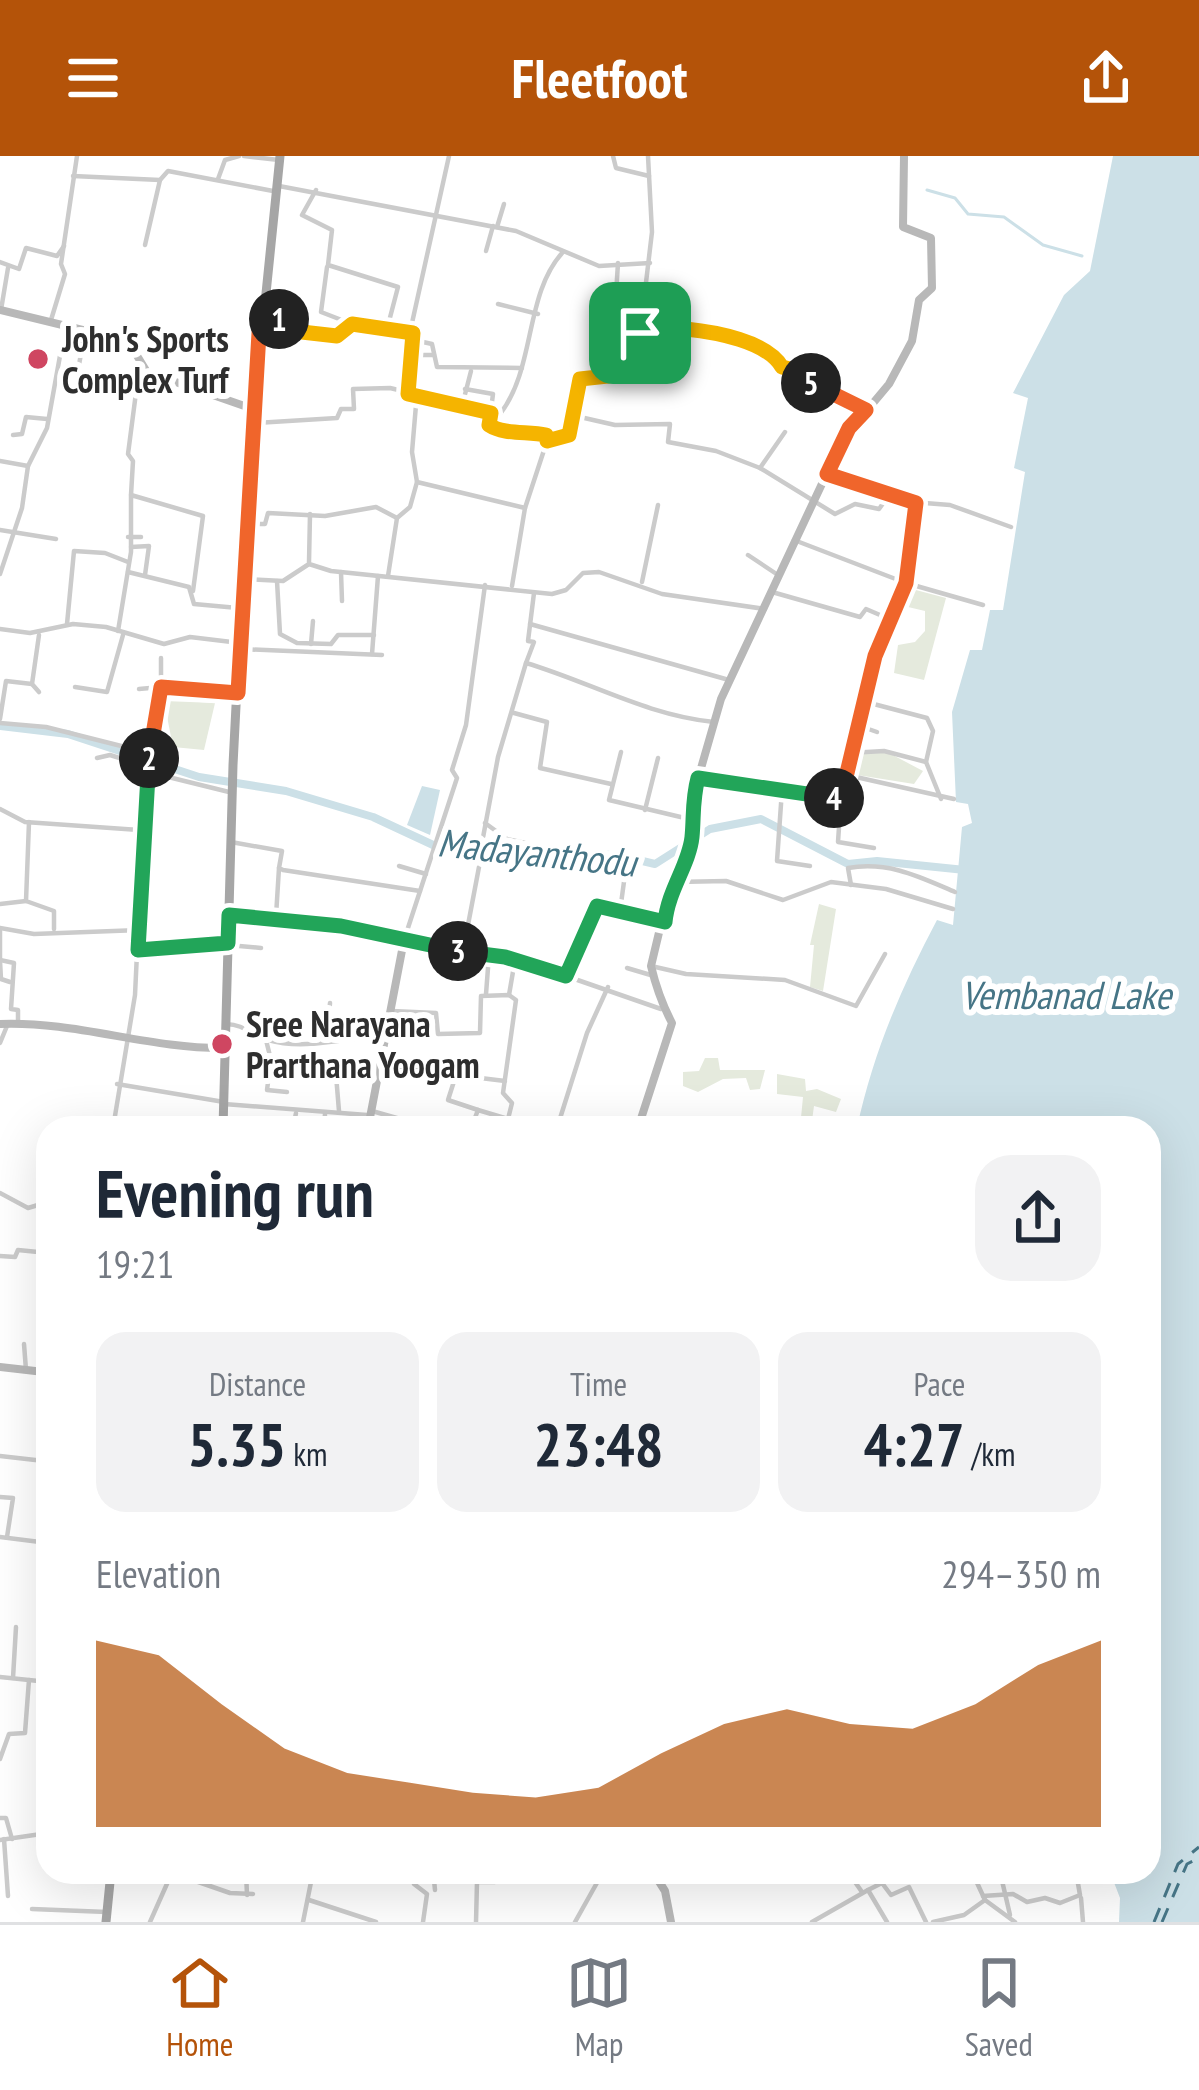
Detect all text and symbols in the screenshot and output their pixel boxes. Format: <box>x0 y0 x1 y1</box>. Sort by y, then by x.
text: Fleetfoot <box>512 43 687 113</box>
icon: menu <box>60 45 126 111</box>
icon: share <box>1073 45 1139 111</box>
pin <box>589 282 691 384</box>
pin: 1 <box>249 289 309 349</box>
text: 1 <box>271 297 287 340</box>
icon: arrive <box>607 300 673 366</box>
place label: John's Sports Complex Turf <box>61 315 231 403</box>
marker: John's Sports Complex Turf <box>25 346 51 372</box>
pin: 5 <box>781 353 841 413</box>
text: 5 <box>803 361 819 404</box>
pin: 2 <box>119 728 179 788</box>
text: 2 <box>141 736 157 779</box>
pin: 4 <box>804 768 864 828</box>
text: 4 <box>826 776 842 819</box>
water label: Madayanthodu <box>435 816 642 888</box>
pin: 3 <box>428 921 488 981</box>
text: 3 <box>450 929 466 972</box>
water label: Vembanad Lake <box>961 969 1174 1020</box>
place label: Sree Narayana Prarthana Yoogam <box>246 1000 480 1088</box>
marker: Sree Narayana Prarthana Yoogam <box>209 1031 235 1057</box>
text: Evening run <box>96 1150 374 1235</box>
button: share <box>975 1155 1101 1281</box>
text: 19:21 <box>96 1238 174 1289</box>
text: Distance <box>209 1362 306 1405</box>
text: Time <box>570 1362 627 1405</box>
text: Pace <box>913 1362 966 1405</box>
text: 5.35 <box>187 1405 286 1483</box>
text: 23:48 <box>534 1405 663 1483</box>
text: 4:27 <box>863 1405 965 1483</box>
text: km <box>286 1432 328 1475</box>
text: /km <box>965 1432 1016 1475</box>
text: Elevation <box>96 1548 221 1599</box>
text: 294–350 m <box>941 1548 1101 1599</box>
tab: Home <box>166 1950 233 2065</box>
tab: Map <box>566 1950 632 2065</box>
tab: Saved <box>965 1950 1033 2065</box>

